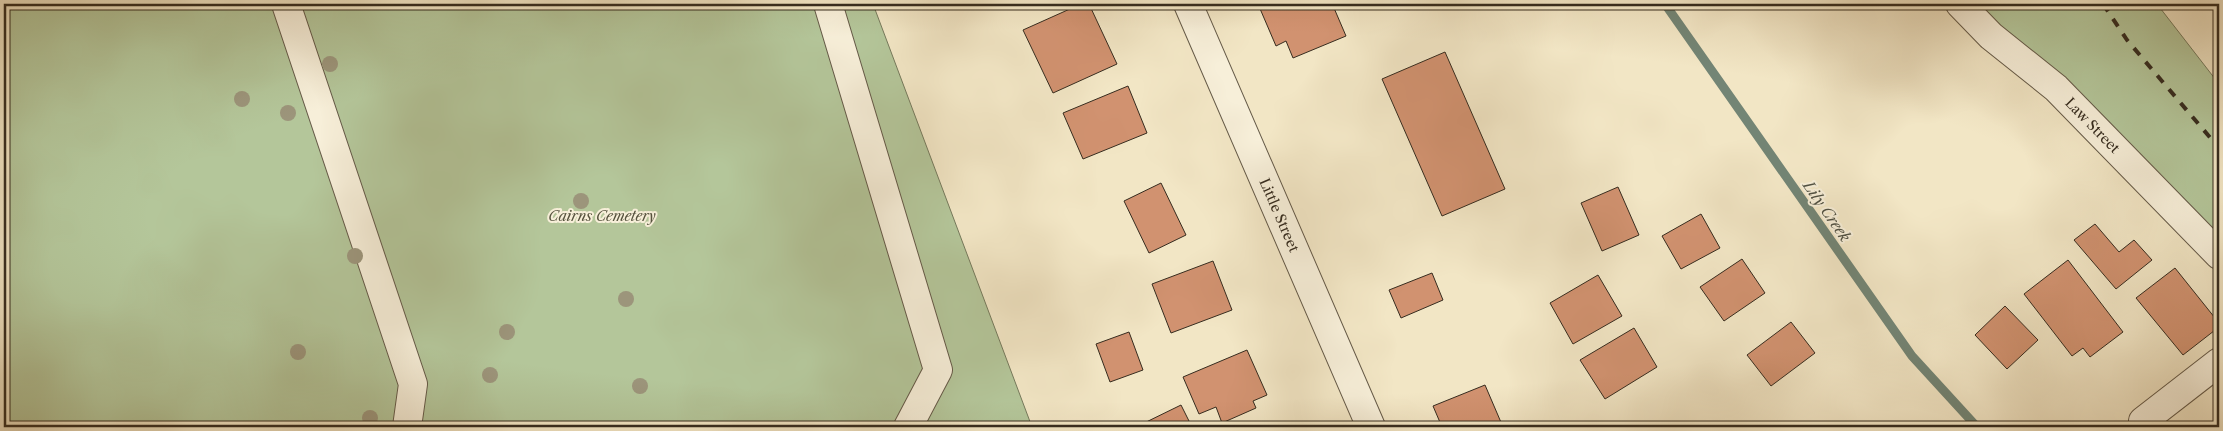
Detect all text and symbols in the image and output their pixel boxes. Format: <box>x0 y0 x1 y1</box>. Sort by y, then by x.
street label: Law Street <box>2061 94 2124 157</box>
street label: Little Street <box>1255 175 1303 255</box>
water label: Lily Creek <box>1799 176 1855 245</box>
park label: Cairns Cemetery <box>548 207 656 225</box>

